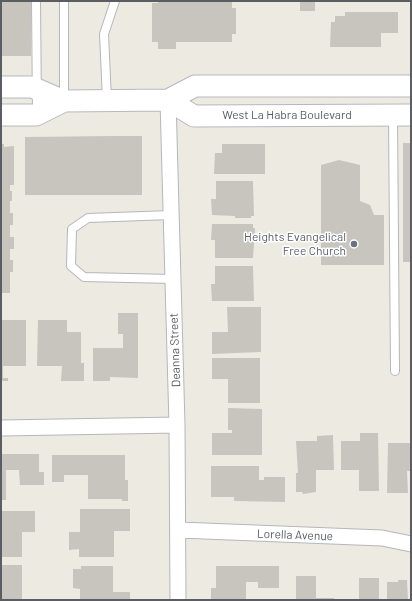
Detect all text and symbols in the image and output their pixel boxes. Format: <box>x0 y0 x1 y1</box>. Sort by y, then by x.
street label: West La Habra Boulevard <box>222 108 352 122</box>
place label: Heights Evangelical Free Church <box>244 230 346 258</box>
marker: Heights Evangelical Free Church <box>349 239 359 249</box>
street label: Deanna Street <box>167 313 183 387</box>
street label: Lorella Avenue <box>257 526 333 544</box>

